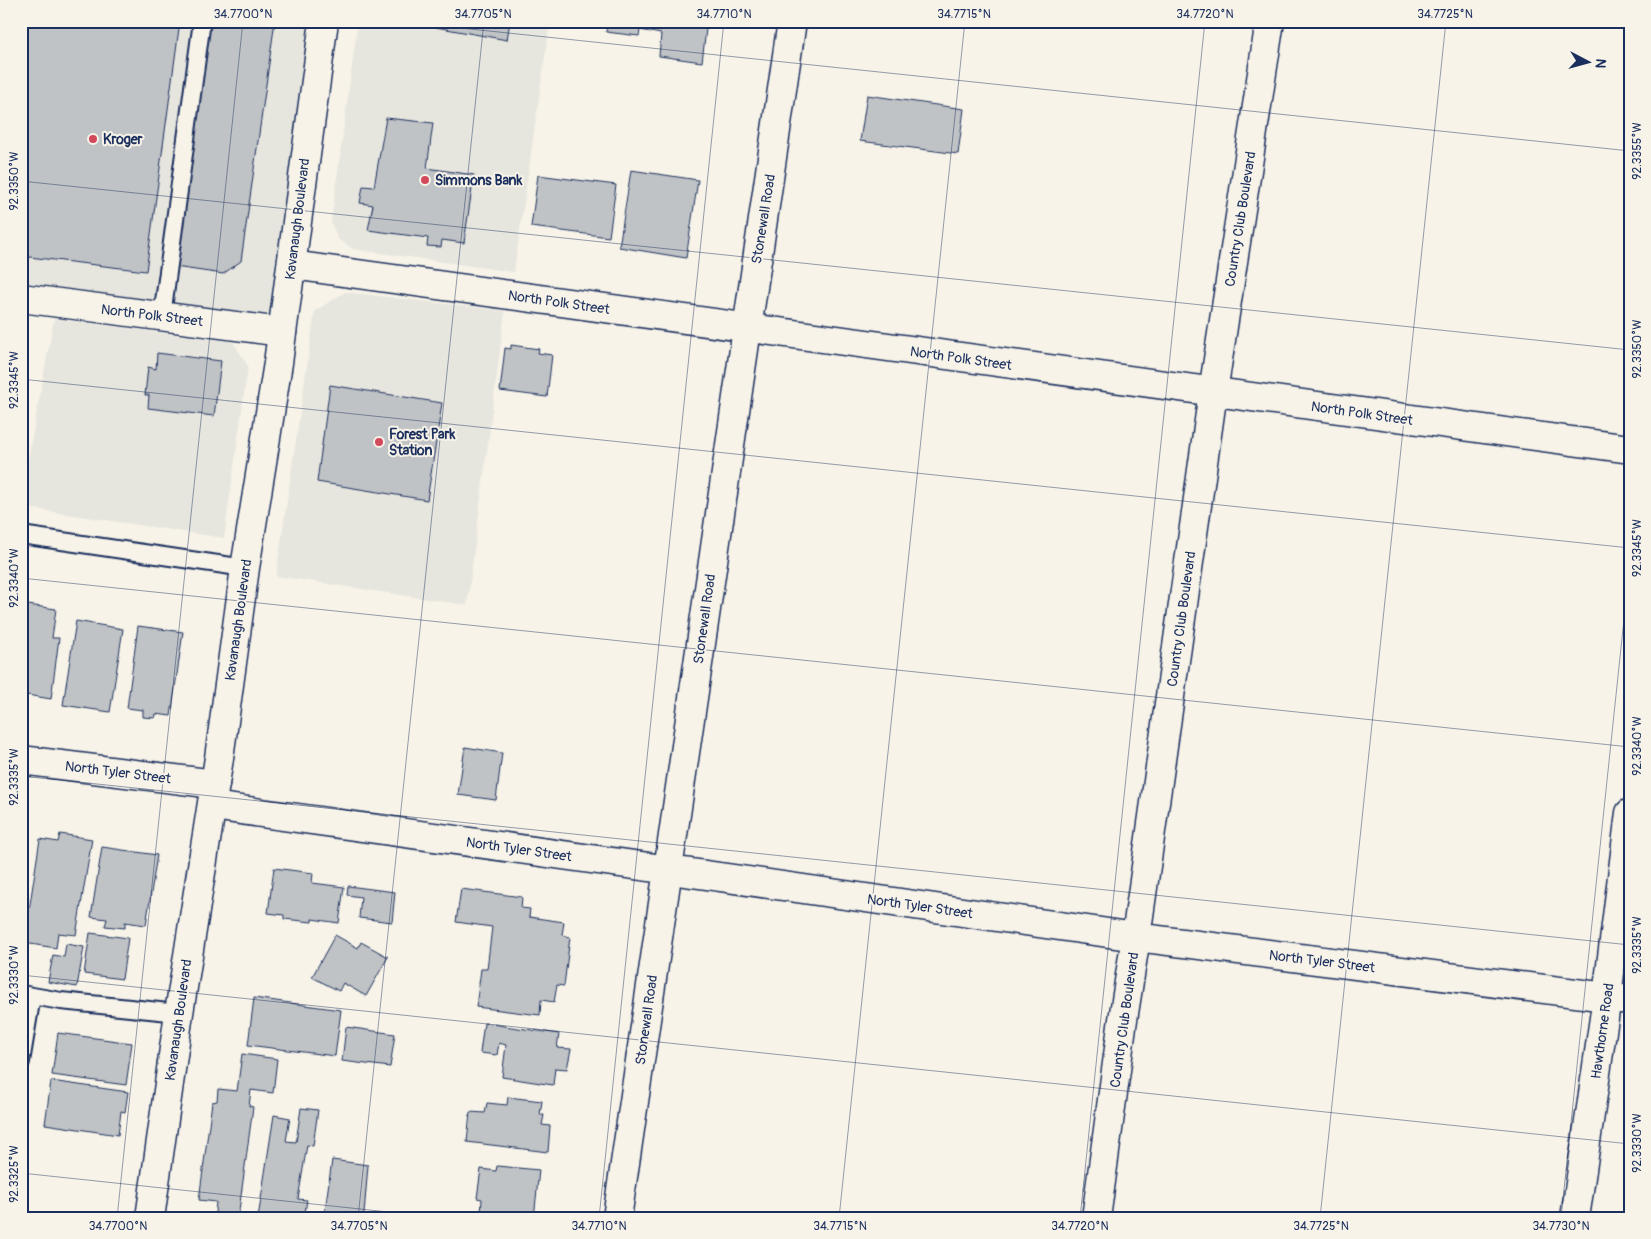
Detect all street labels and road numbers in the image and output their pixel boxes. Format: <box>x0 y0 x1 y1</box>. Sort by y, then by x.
street label: Country Club Boulevard <box>1221 150 1260 288</box>
street label: Kavanaugh Boulevard <box>282 157 313 281</box>
street label: Stonewall Road <box>748 173 779 265</box>
street label: North Polk Street <box>507 287 611 318</box>
street label: North Polk Street <box>100 301 204 330</box>
street label: North Polk Street <box>909 343 1013 374</box>
street label: North Polk Street <box>1310 398 1414 429</box>
street label: Country Club Boulevard <box>1164 550 1199 688</box>
street label: Kavanaugh Boulevard <box>222 558 255 682</box>
street label: Stonewall Road <box>690 573 719 665</box>
street label: North Tyler Street <box>64 758 172 787</box>
street label: North Tyler Street <box>465 834 573 865</box>
street label: North Tyler Street <box>866 891 974 922</box>
street label: North Tyler Street <box>1268 947 1376 976</box>
street label: Country Club Boulevard <box>1107 951 1142 1089</box>
street label: Kavanaugh Boulevard <box>162 958 195 1082</box>
street label: Stonewall Road <box>632 974 661 1066</box>
street label: Hawthorne Road <box>1587 982 1618 1080</box>

